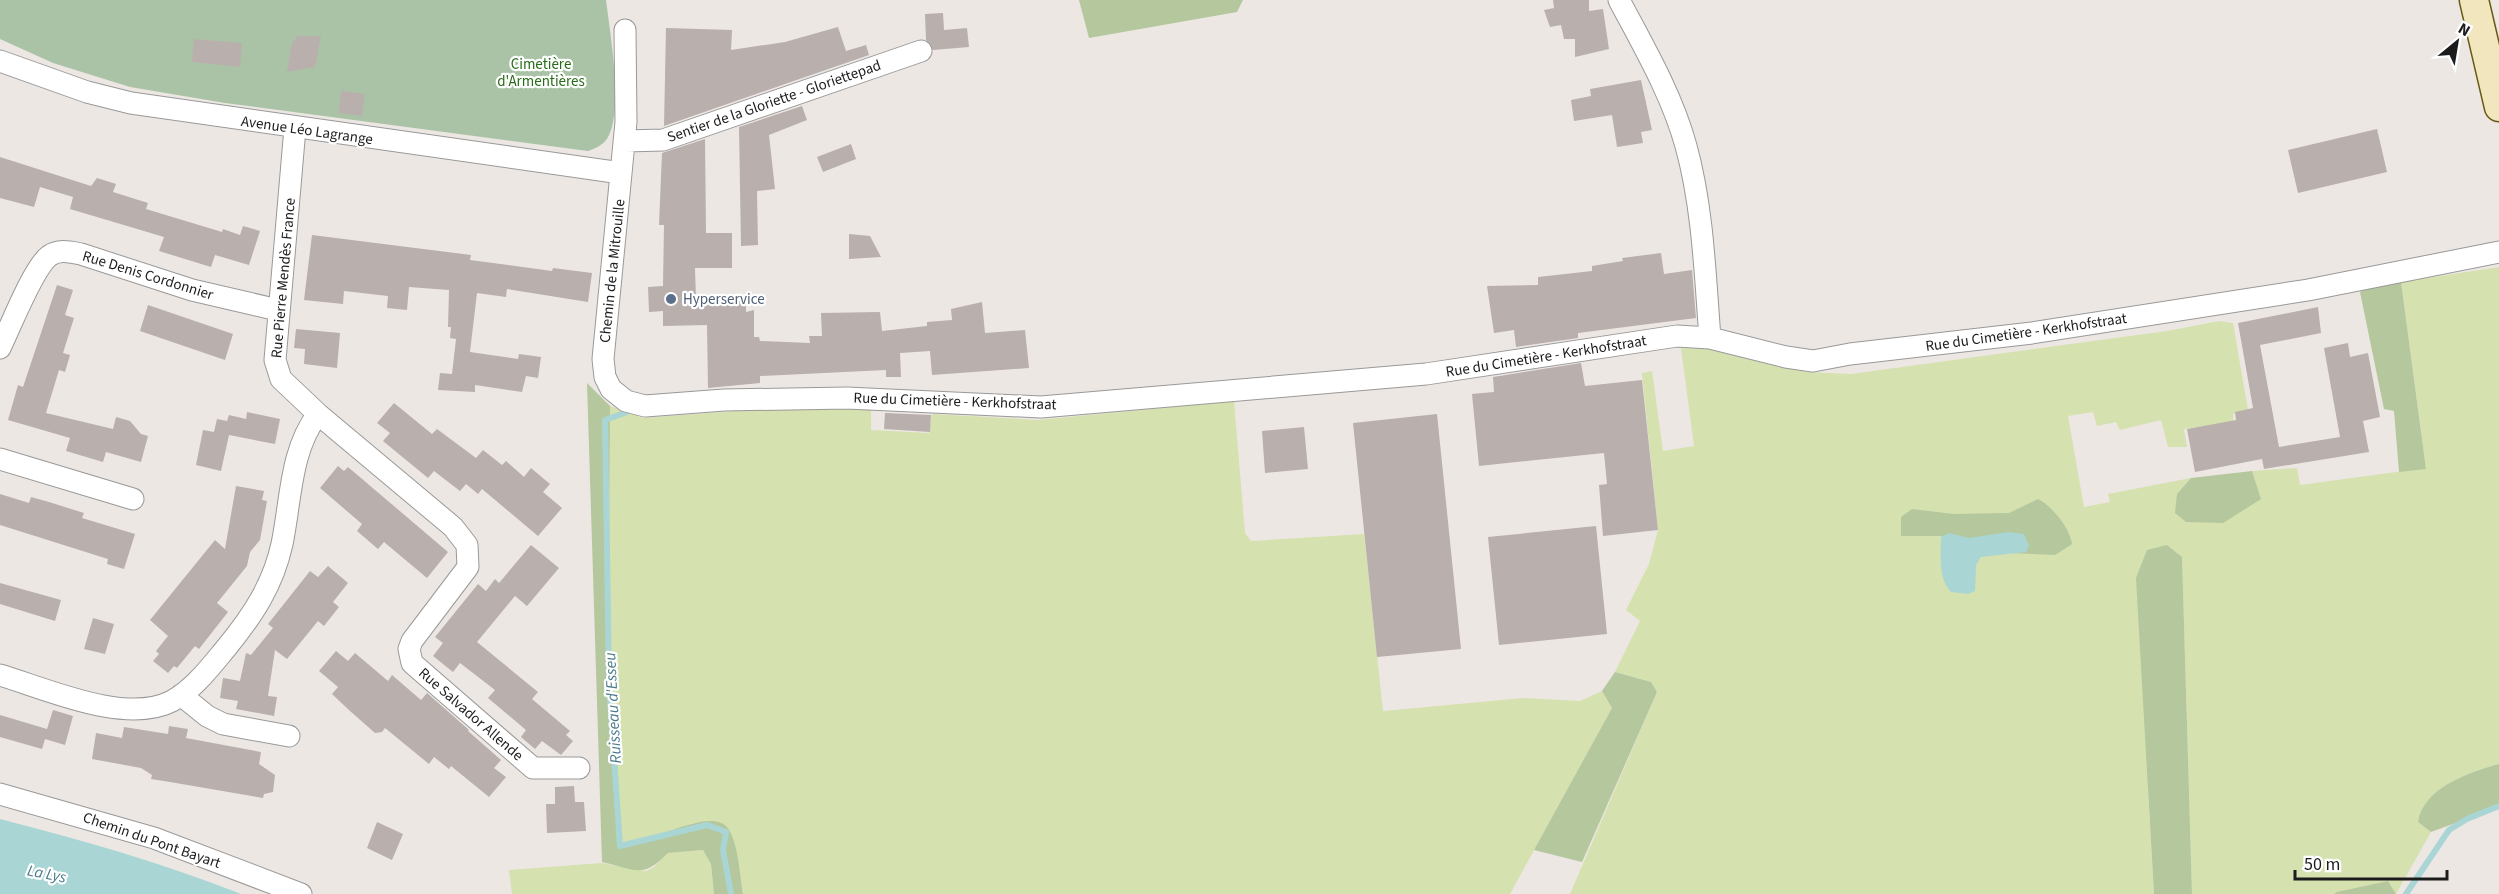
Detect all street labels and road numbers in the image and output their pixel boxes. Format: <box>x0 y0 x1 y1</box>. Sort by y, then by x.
street label: Sentier de la Gloriette - Gloriettepad <box>664 55 884 148</box>
street label: Avenue Léo Lagrange <box>240 111 374 150</box>
street label: Rue Pierre Mendès France <box>266 197 301 359</box>
street label: Chemin de la Mitrouille <box>595 198 630 344</box>
street label: Rue Denis Cordonnier <box>80 246 217 306</box>
street label: Rue du Cimetière - Kerkhofstraat <box>1924 308 2128 357</box>
street label: Rue du Cimetière - Kerkhofstraat <box>1444 330 1648 383</box>
street label: Rue du Cimetière - Kerkhofstraat <box>853 387 1057 416</box>
street label: Rue Salvador Allende <box>414 663 528 766</box>
street label: Chemin du Pont Bayart <box>80 807 224 874</box>

